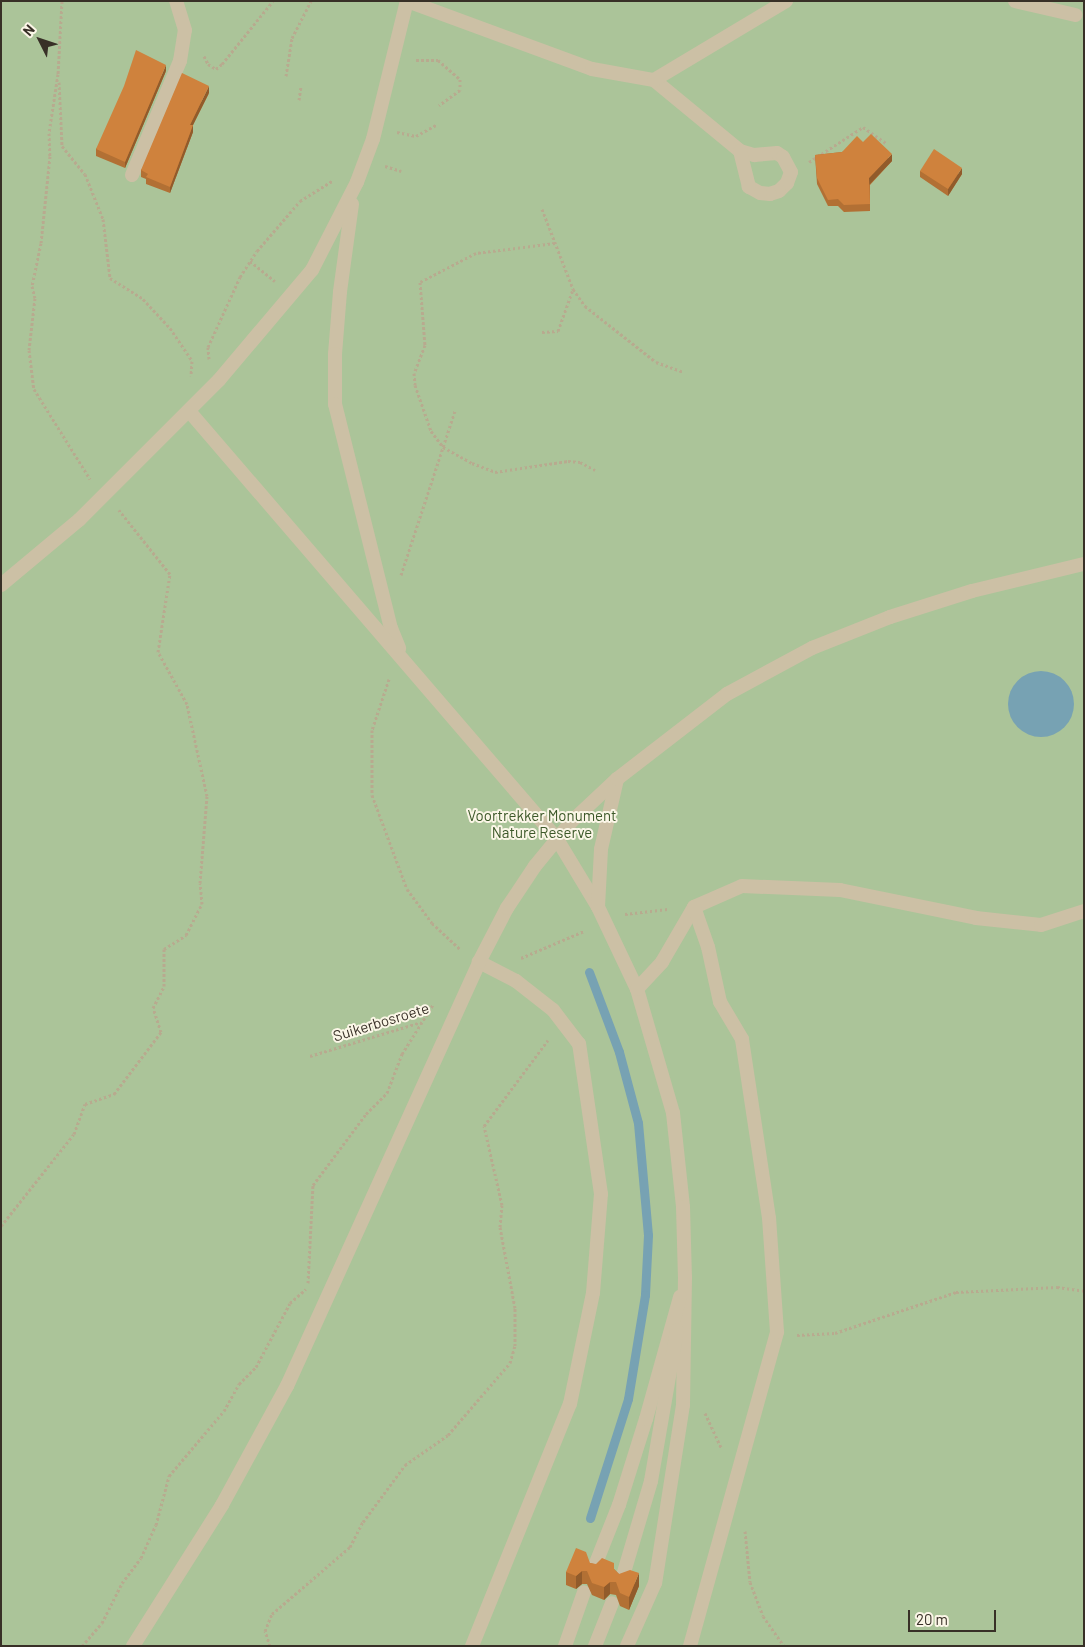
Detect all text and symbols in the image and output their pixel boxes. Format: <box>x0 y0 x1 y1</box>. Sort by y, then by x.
north arrow <box>15 15 65 65</box>
text: N <box>19 21 38 39</box>
park label: Voortrekker Monument Nature Reserve <box>467 806 617 841</box>
street label: Suikerbosroete <box>331 999 431 1045</box>
scale bar <box>910 1600 998 1632</box>
text: 20 m <box>916 1610 948 1628</box>

